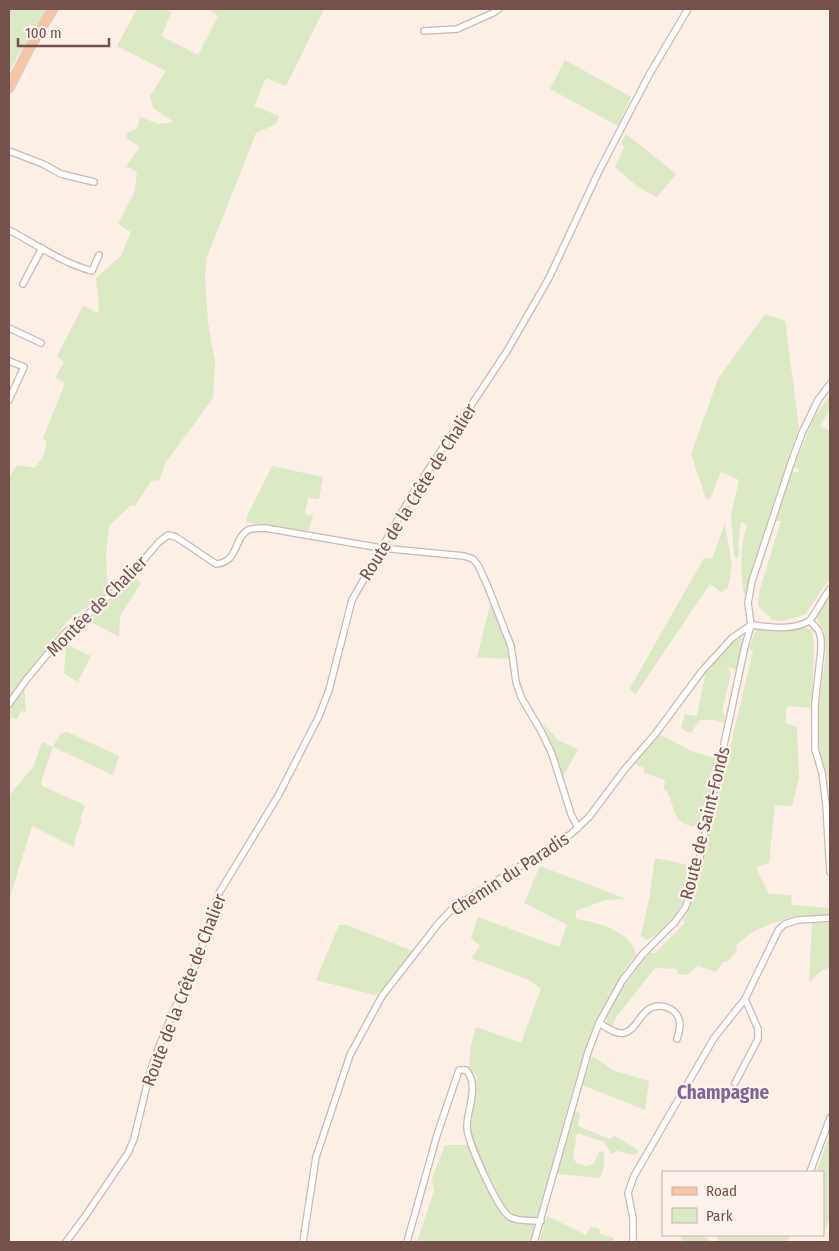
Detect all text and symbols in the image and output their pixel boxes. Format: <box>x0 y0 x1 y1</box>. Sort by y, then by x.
scale bar <box>18 15 109 47</box>
text: 100 m <box>25 24 62 42</box>
street label: Route de la Crête de Chalier <box>355 399 482 584</box>
street label: Montée de Chalier <box>42 550 153 661</box>
street label: Route de Saint-Fonds <box>675 744 735 902</box>
street label: Chemin du Paradis <box>447 827 573 920</box>
street label: Route de la Crête de Chalier <box>137 890 231 1089</box>
district label: Champagne <box>677 1081 769 1104</box>
legend <box>662 1171 824 1236</box>
text: Road <box>706 1182 737 1200</box>
text: Park <box>706 1207 733 1225</box>

